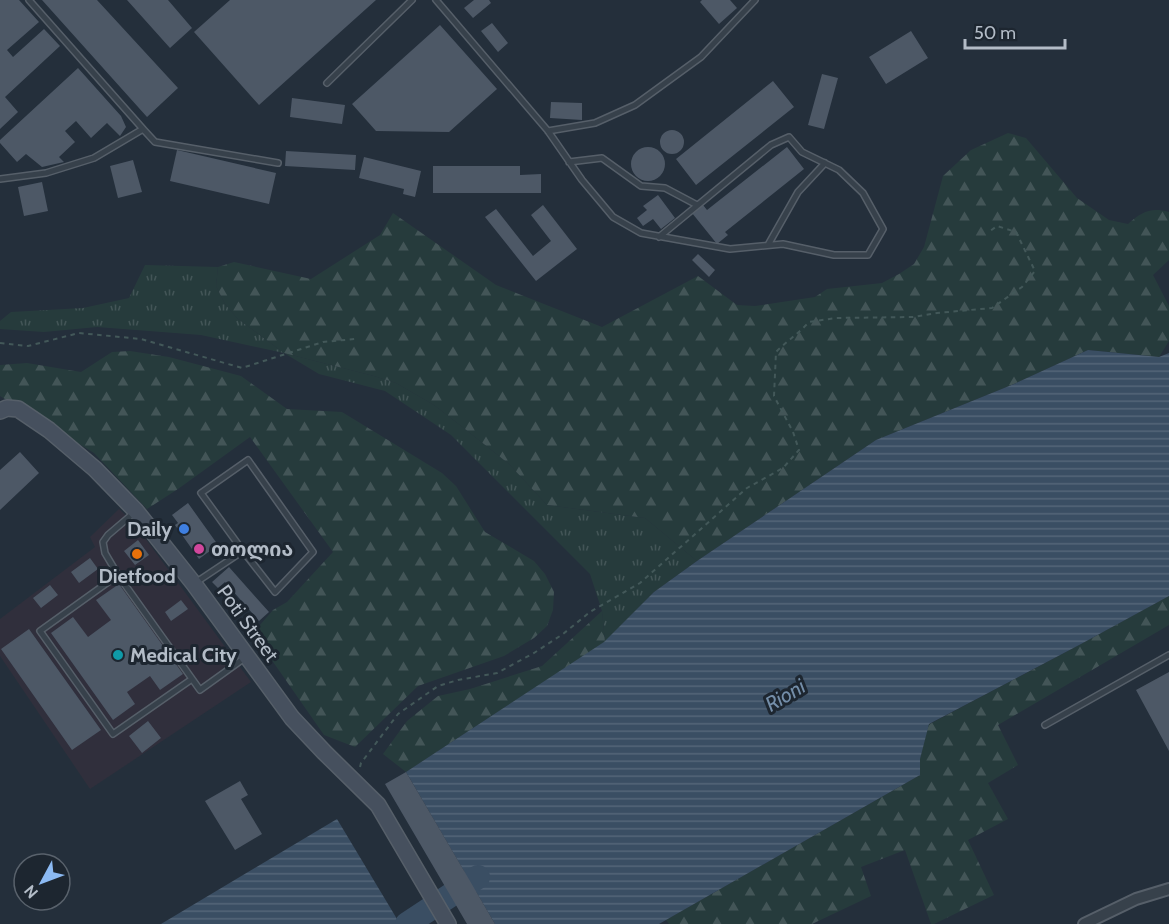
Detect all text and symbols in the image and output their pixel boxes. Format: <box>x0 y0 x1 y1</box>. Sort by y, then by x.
scale bar <box>965 12 1066 50</box>
text: 50 m <box>974 22 1016 44</box>
place label: Daily <box>127 517 172 541</box>
marker: Daily <box>177 522 191 536</box>
place label: თოლია <box>211 537 293 561</box>
marker: თოლია <box>192 542 206 556</box>
marker: Dietfood <box>130 547 144 561</box>
place label: Dietfood <box>98 564 176 588</box>
street label: Poti Street <box>212 580 284 666</box>
place label: Medical City <box>130 643 237 667</box>
marker: Medical City <box>111 648 125 662</box>
water label: Rioni <box>760 673 810 717</box>
north arrow <box>12 852 72 912</box>
text: N <box>20 881 42 902</box>

